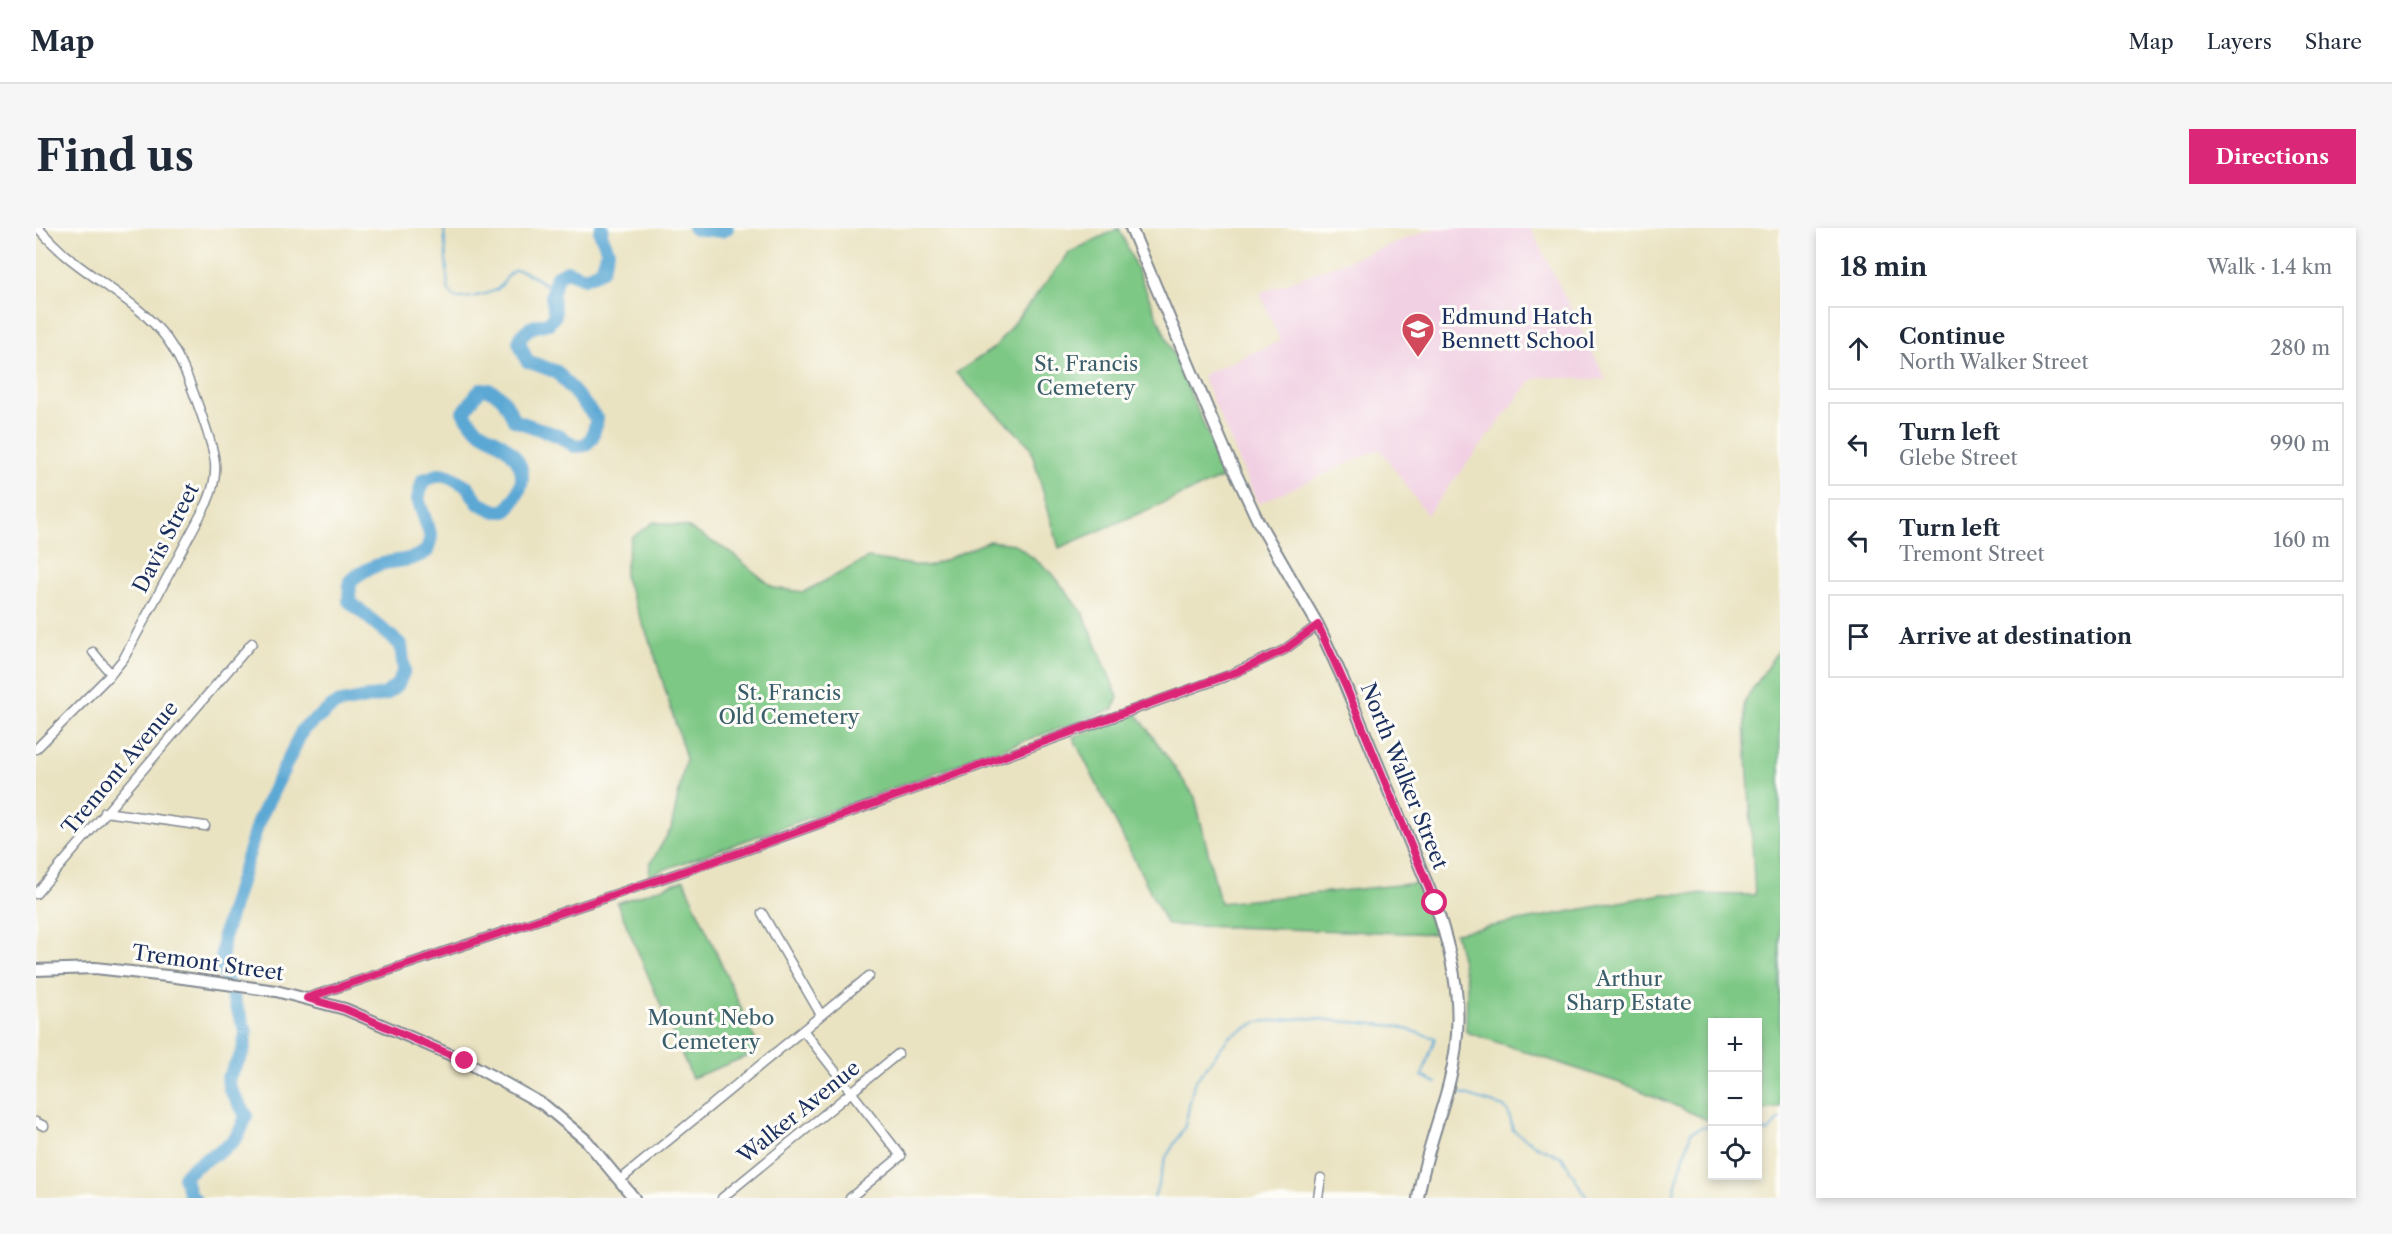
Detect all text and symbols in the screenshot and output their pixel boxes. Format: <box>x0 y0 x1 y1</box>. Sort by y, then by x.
text: Map <box>30 24 94 58</box>
text: Map <box>2129 29 2174 54</box>
text: Layers <box>2207 29 2272 54</box>
text: Share <box>2305 29 2362 54</box>
button: Directions <box>2189 129 2356 184</box>
text: Find us <box>36 130 194 182</box>
text: 18 min <box>1840 251 1927 283</box>
text: Walk · 1.4 km <box>2207 255 2332 279</box>
place label: Edmund Hatch Bennett School <box>1441 304 1595 353</box>
school or university icon: Edmund Hatch Bennett School <box>1400 311 1436 358</box>
text: Continue <box>1899 323 2005 350</box>
icon: ahead <box>1842 332 1875 365</box>
text: 280 m <box>2270 336 2330 360</box>
text: North Walker Street <box>1899 350 2088 374</box>
park label: St. Francis Cemetery <box>1034 351 1138 400</box>
text: Turn left <box>1899 419 2000 446</box>
icon: left <box>1842 428 1875 461</box>
text: 990 m <box>2270 432 2330 456</box>
text: Glebe Street <box>1899 446 2018 470</box>
street label: Davis Street <box>127 478 204 597</box>
text: Turn left <box>1899 515 2000 542</box>
icon: left <box>1842 524 1875 557</box>
text: 160 m <box>2273 528 2330 552</box>
text: Tremont Street <box>1899 542 2045 566</box>
icon: arrive <box>1842 620 1875 653</box>
text: Arrive at destination <box>1899 623 2132 650</box>
street label: North Walker Street <box>1356 679 1454 873</box>
park label: St. Francis Old Cemetery <box>719 680 860 729</box>
street label: Tremont Avenue <box>56 696 183 840</box>
route start <box>1421 889 1447 915</box>
street label: Tremont Street <box>131 939 286 986</box>
park label: Arthur Sharp Estate <box>1566 966 1692 1015</box>
park label: Mount Nebo Cemetery <box>648 1005 774 1054</box>
map controls <box>1708 1018 1762 1180</box>
button: + <box>1708 1018 1762 1072</box>
route end <box>451 1047 477 1073</box>
street label: Walker Avenue <box>732 1055 865 1169</box>
button: − <box>1708 1072 1762 1126</box>
button: locate <box>1708 1126 1762 1180</box>

